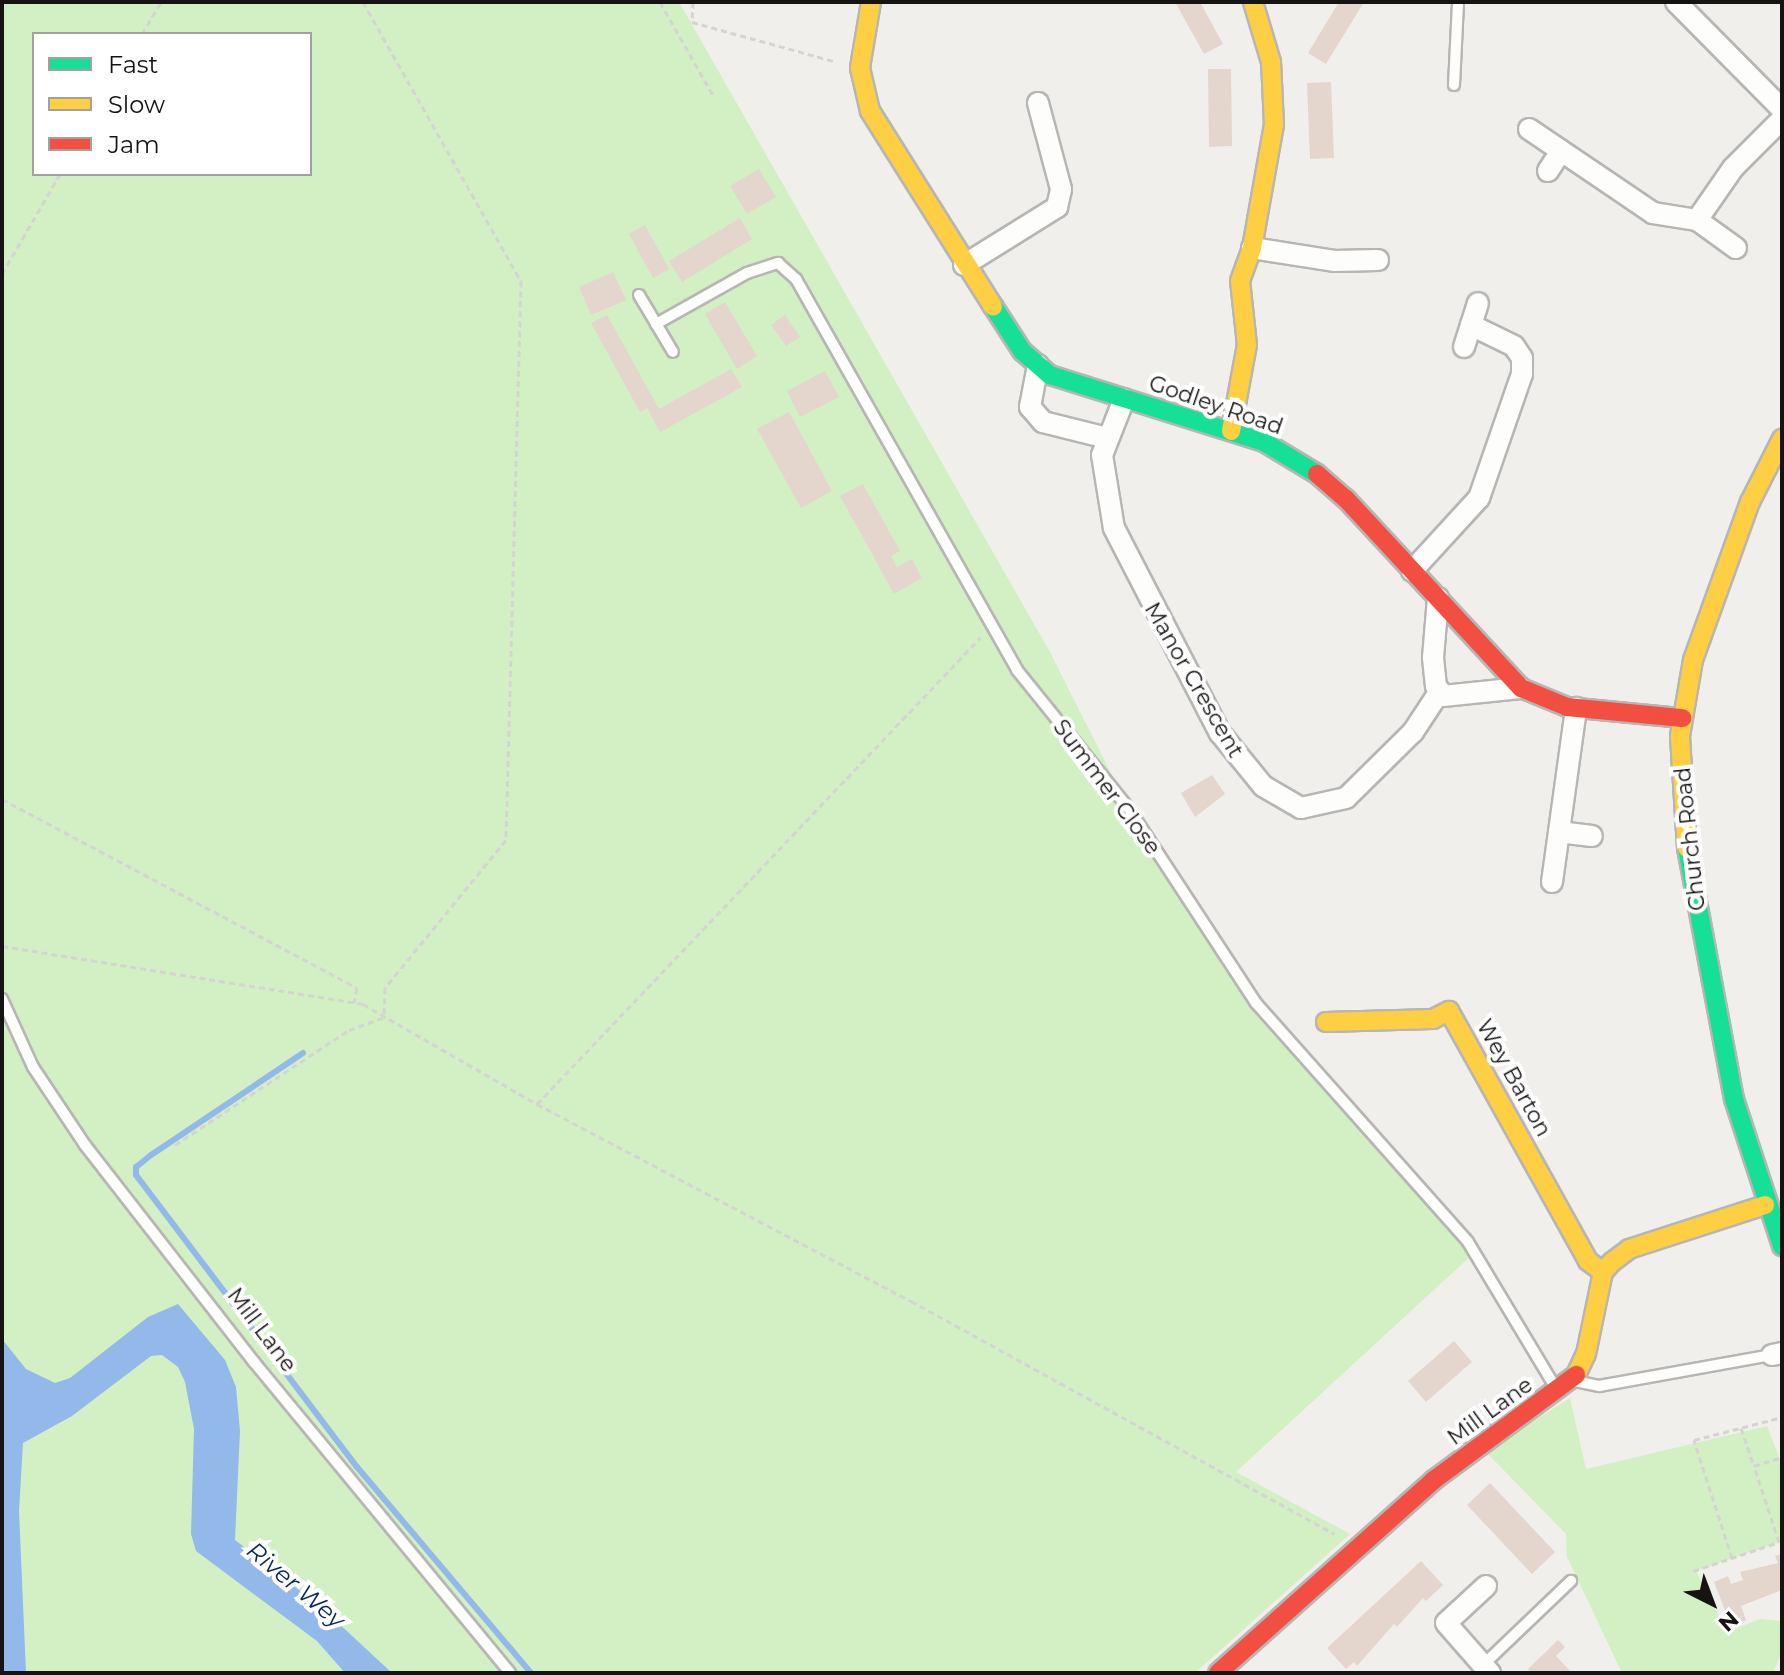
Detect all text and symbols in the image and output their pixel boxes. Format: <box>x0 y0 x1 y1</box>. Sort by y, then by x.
legend <box>32 32 312 176</box>
text: Fast <box>108 50 158 79</box>
text: Slow <box>108 90 165 119</box>
text: Jam <box>108 130 160 159</box>
street label: Godley Road <box>1146 370 1286 440</box>
street label: Manor Crescent <box>1139 598 1249 762</box>
street label: Summer Close <box>1048 714 1166 860</box>
street label: Church Road <box>1669 766 1711 912</box>
street label: Wey Barton <box>1471 1015 1557 1141</box>
street label: Mill Lane <box>222 1283 302 1377</box>
street label: Mill Lane <box>1442 1371 1538 1451</box>
water label: River Wey <box>241 1536 351 1634</box>
north arrow <box>1672 1563 1752 1643</box>
text: N <box>1713 1605 1744 1637</box>

